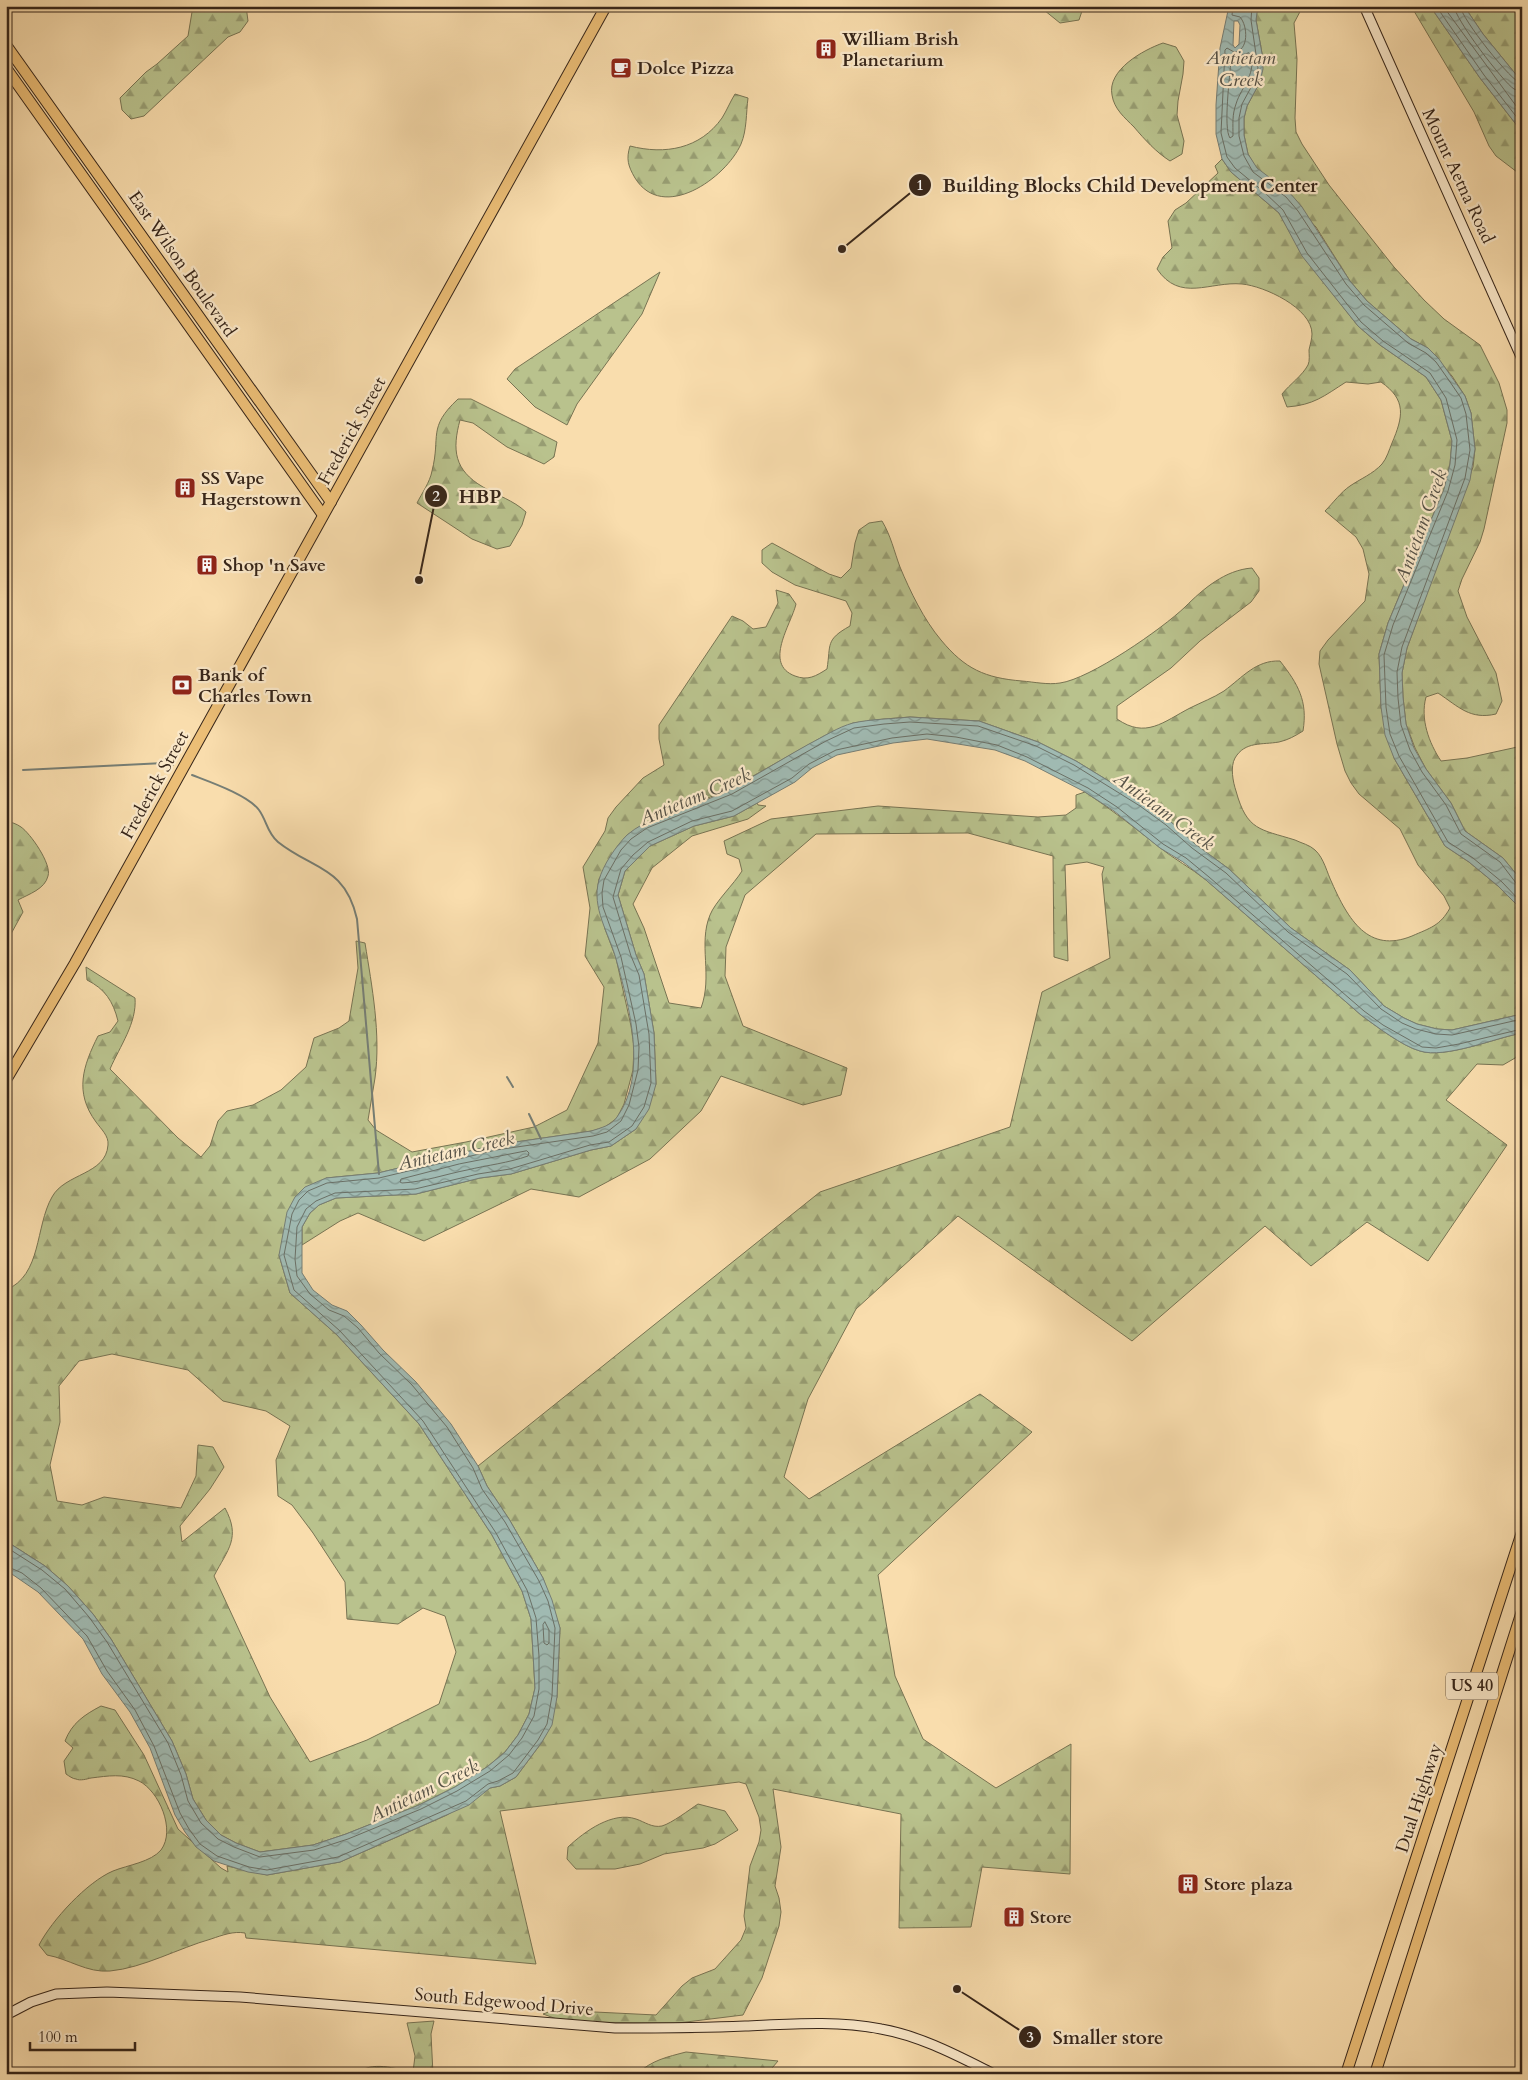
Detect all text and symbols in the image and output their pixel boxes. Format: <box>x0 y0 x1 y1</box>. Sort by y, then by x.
place label: William Brish Planetarium <box>841 27 959 73</box>
building icon: William Brish Planetarium <box>814 37 838 61</box>
water label: Antietam Creek <box>1205 45 1277 93</box>
cafe icon: Dolce Pizza <box>609 56 633 80</box>
place label: Dolce Pizza <box>637 56 734 81</box>
street label: Mount Aetna Road <box>1416 104 1500 248</box>
callout: Building Blocks Child Development Center <box>908 168 1328 202</box>
text: Building Blocks Child Development Center <box>942 173 1318 199</box>
text: 1 <box>916 175 924 195</box>
street label: East Wilson Boulevard <box>122 186 242 343</box>
street label: Frederick Street <box>312 372 392 490</box>
water label: Antietam Creek <box>1388 465 1454 587</box>
place label: SS Vape Hagerstown <box>201 466 302 512</box>
building icon: SS Vape Hagerstown <box>173 476 197 500</box>
callout: HBP <box>424 479 511 513</box>
text: HBP <box>459 484 501 510</box>
text: 2 <box>432 486 440 506</box>
building icon: Shop 'n Save <box>195 553 219 577</box>
place label: Shop 'n Save <box>223 553 326 578</box>
place label: Bank of Charles Town <box>198 663 313 709</box>
bank icon: Bank of Charles Town <box>170 673 194 697</box>
street label: Frederick Street <box>115 726 195 844</box>
water label: Antietam Creek <box>634 761 756 833</box>
water label: Antietam Creek <box>1107 765 1220 857</box>
water label: Antietam Creek <box>394 1125 518 1177</box>
road number: US 40 <box>1446 1672 1498 1700</box>
street label: Dual Highway <box>1390 1740 1449 1856</box>
water label: Antietam Creek <box>364 1753 484 1829</box>
building icon: Store plaza <box>1176 1872 1200 1896</box>
place label: Store plaza <box>1204 1872 1293 1897</box>
building icon: Store <box>1002 1905 1026 1929</box>
place label: Store <box>1030 1905 1072 1930</box>
street label: South Edgewood Drive <box>413 1982 595 2022</box>
scale bar <box>30 2020 135 2052</box>
callout: Smaller store <box>1017 2020 1173 2054</box>
text: Smaller store <box>1053 2025 1163 2051</box>
text: 100 m <box>38 2027 78 2047</box>
text: 3 <box>1026 2027 1034 2047</box>

